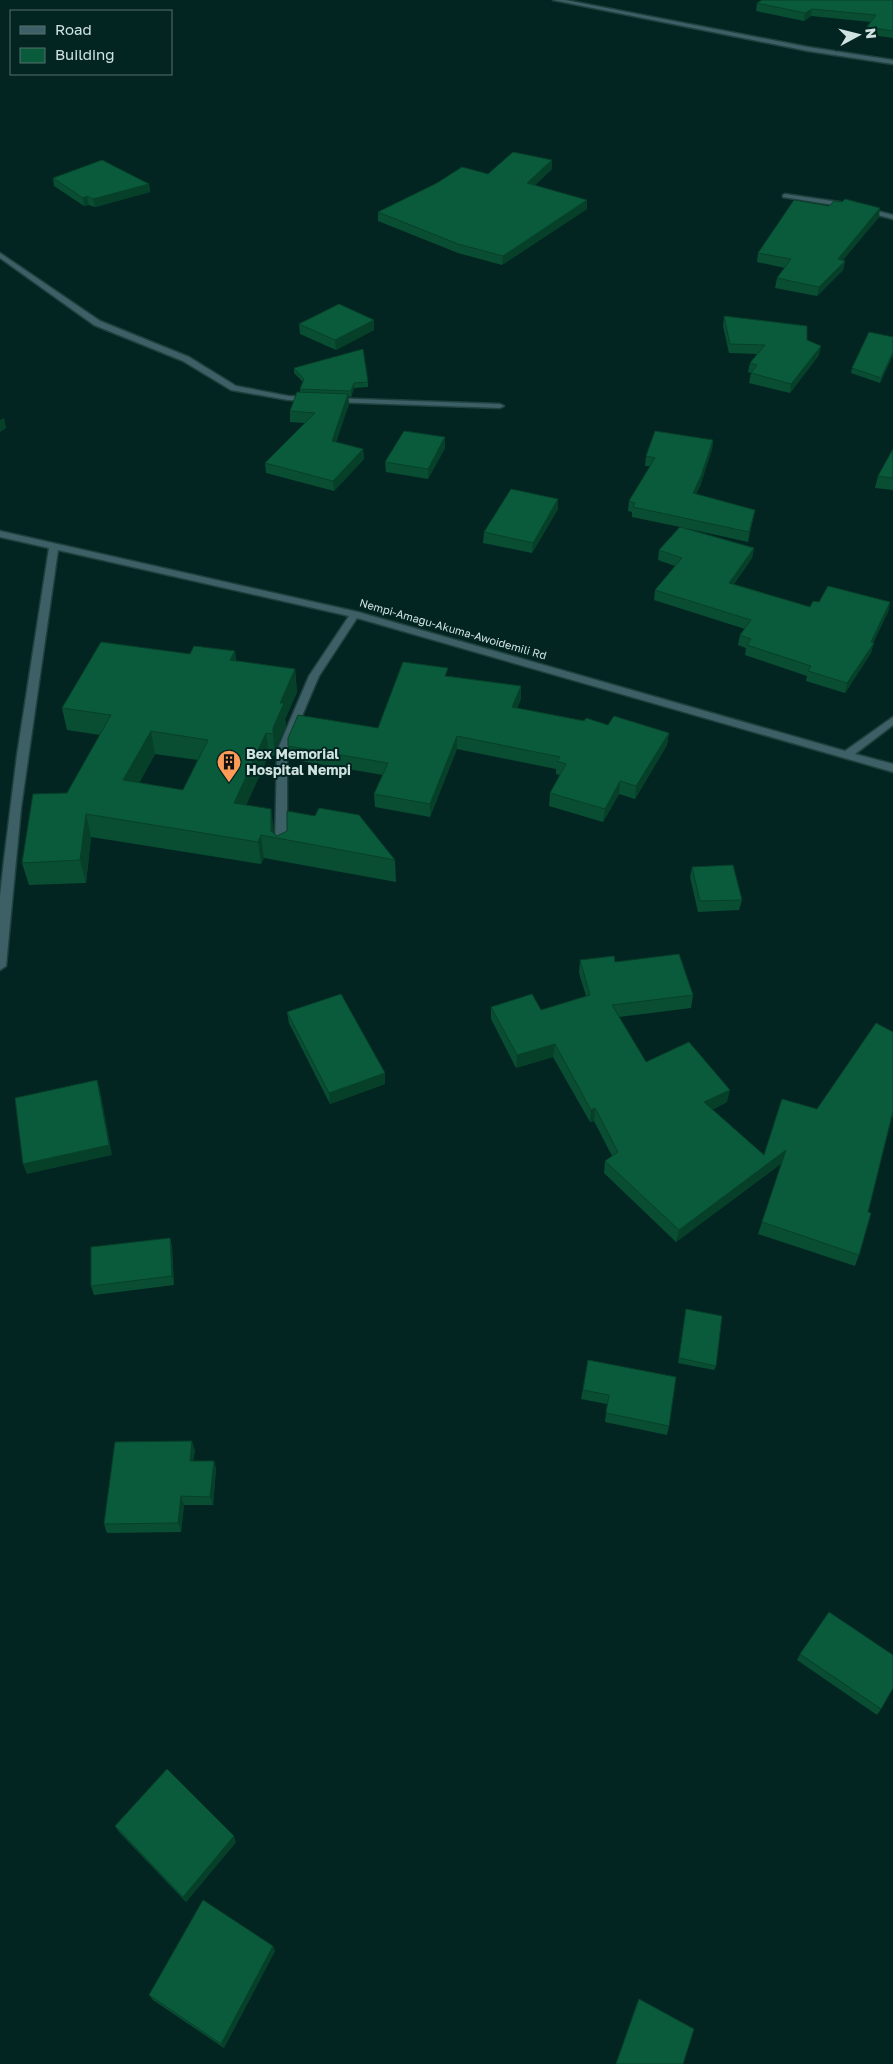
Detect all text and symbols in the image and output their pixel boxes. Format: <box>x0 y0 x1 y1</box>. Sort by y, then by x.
legend <box>10 10 172 75</box>
north arrow <box>833 10 883 60</box>
text: Road <box>55 20 92 38</box>
text: N <box>862 27 880 40</box>
text: Building <box>55 45 115 63</box>
street label: Nempi-Amagu-Akuma-Awoidemili Rd <box>358 596 548 662</box>
place label: Bex Memorial Hospital Nempi <box>246 745 351 778</box>
building icon: Bex Memorial Hospital Nempi <box>216 749 242 783</box>

